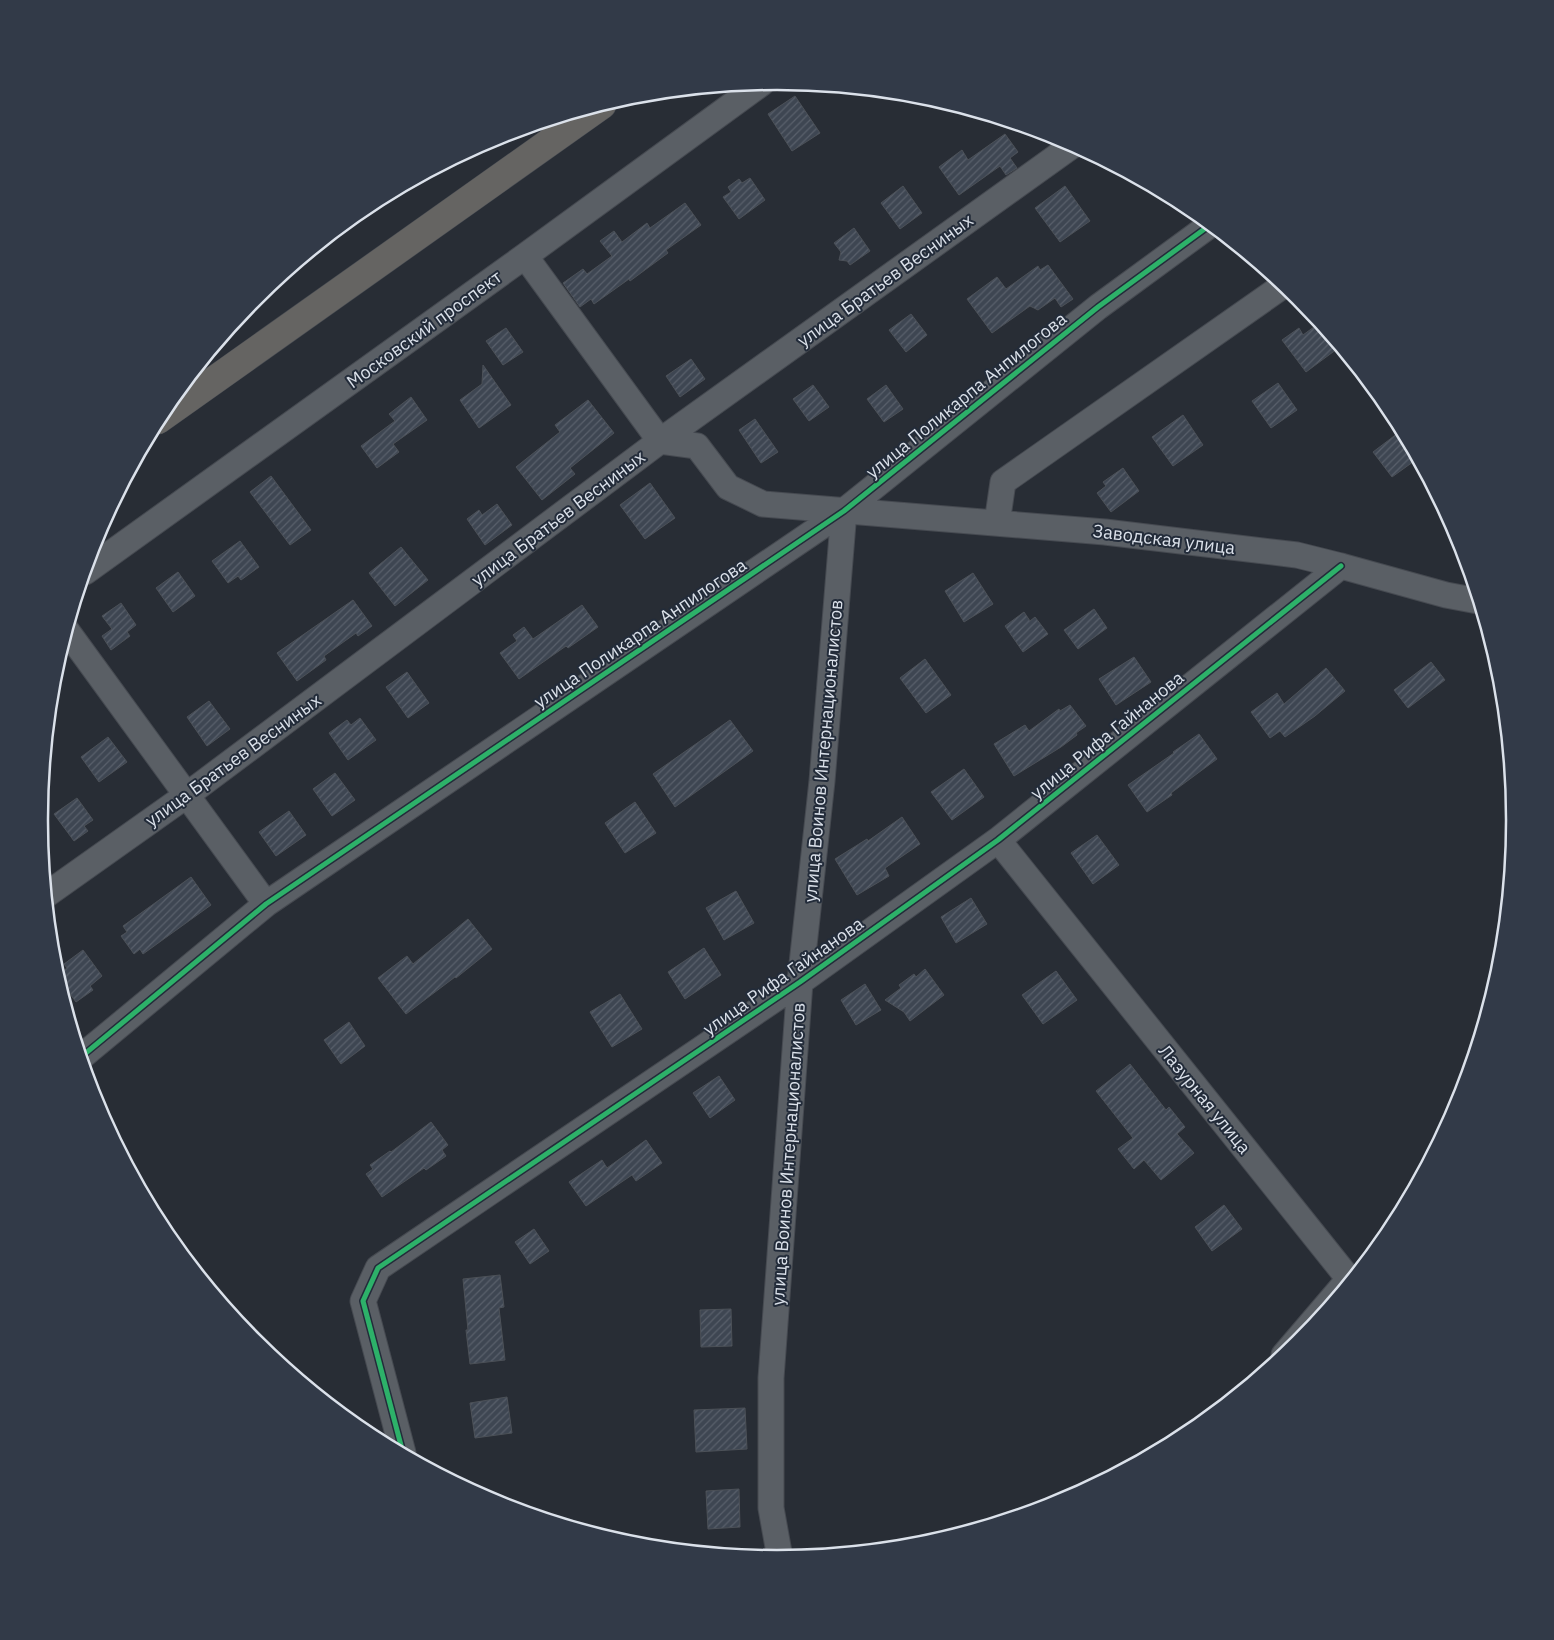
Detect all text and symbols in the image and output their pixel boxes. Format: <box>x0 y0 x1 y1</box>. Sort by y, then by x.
street label: улица Братьев Весниных <box>793 208 977 352</box>
street label: Московский проспект <box>342 265 507 393</box>
street label: улица Поликарпа Анпилогова <box>861 307 1071 483</box>
street label: улица Братьев Весниных <box>466 445 650 591</box>
street label: Заводская улица <box>1092 519 1237 559</box>
street label: улица Поликарпа Анпилогова <box>529 553 751 713</box>
street label: улица Воинов Интернационалистов <box>798 599 848 903</box>
street label: улица Рифа Гайнанова <box>1026 666 1189 804</box>
street label: улица Братьев Весниных <box>141 688 325 832</box>
street label: улица Рифа Гайнанова <box>698 912 868 1040</box>
street label: улица Воинов Интернационалистов <box>766 1002 810 1306</box>
street label: Лазурная улица <box>1154 1040 1256 1159</box>

